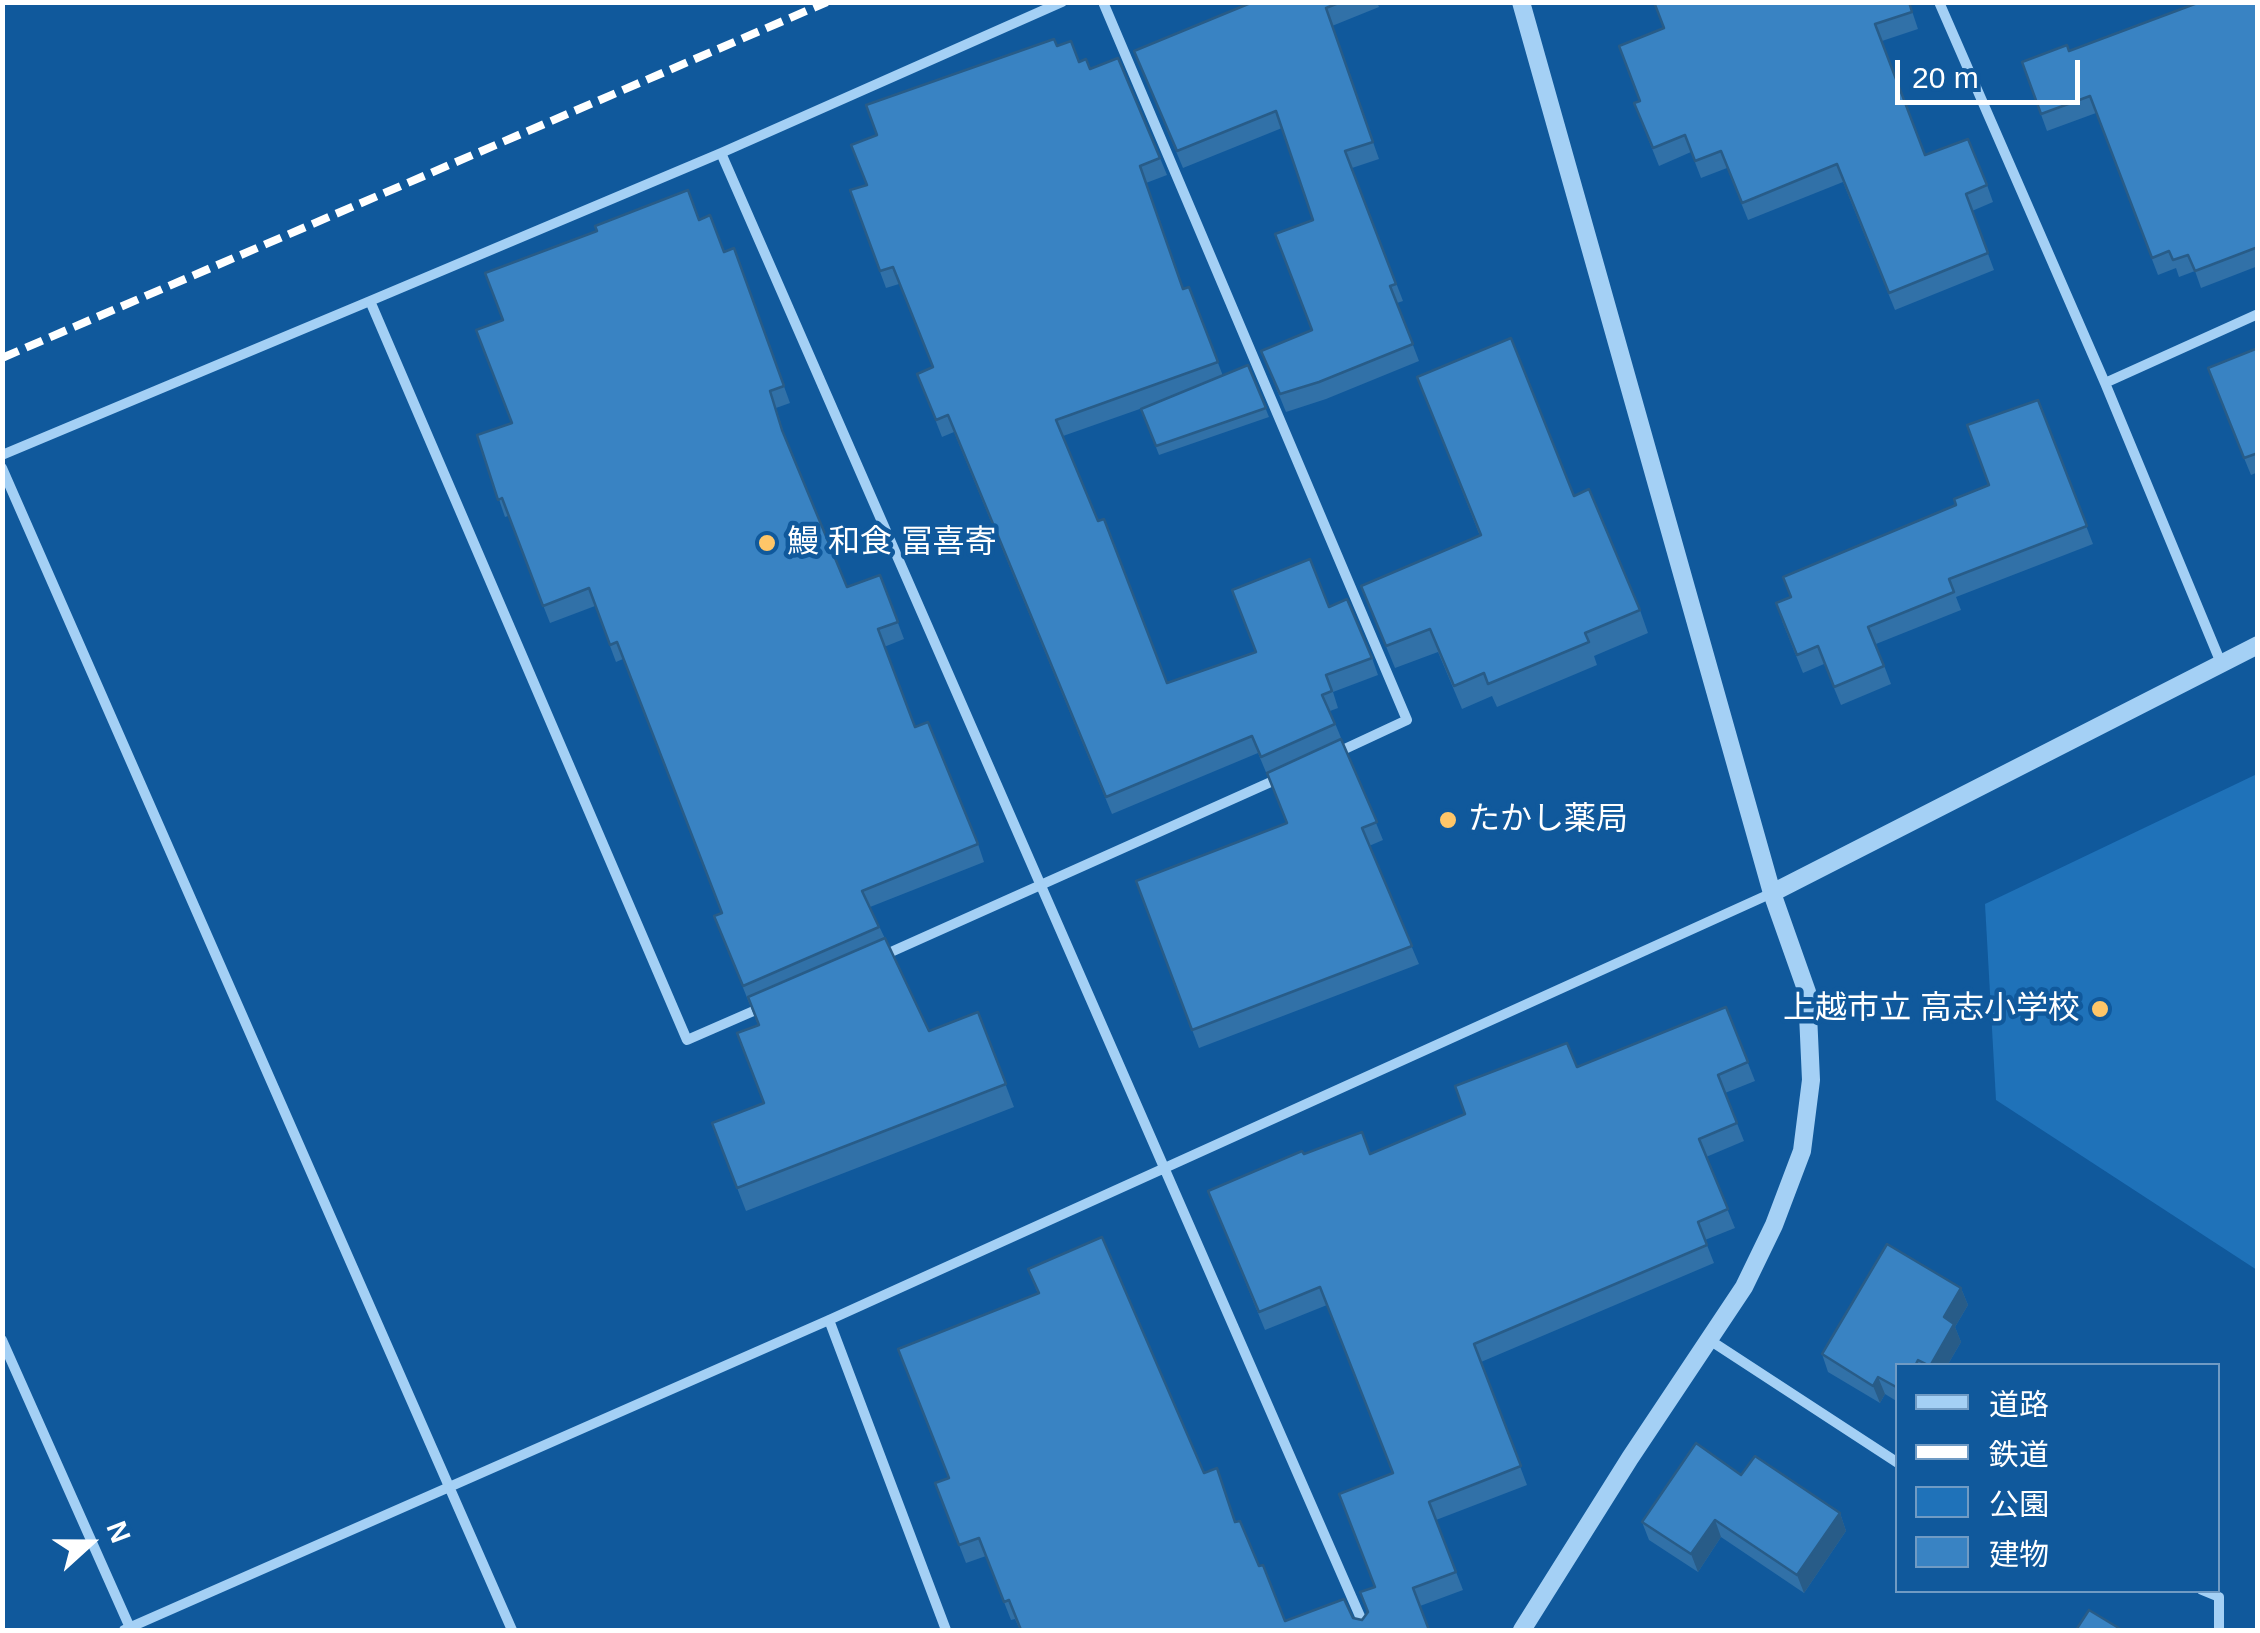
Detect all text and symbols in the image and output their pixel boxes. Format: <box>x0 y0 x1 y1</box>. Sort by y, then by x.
scale bar <box>1900 40 2085 102</box>
text: 20 m <box>1912 61 1979 94</box>
place label: 鰻 和食 冨喜寄 <box>787 524 997 562</box>
marker: 鰻 和食 冨喜寄 <box>756 532 778 554</box>
place label: たかし薬局 <box>1468 801 1628 839</box>
marker: たかし薬局 <box>1437 809 1459 831</box>
place label: 上越市立 高志小学校 <box>1783 990 2080 1028</box>
marker: 上越市立 高志小学校 <box>2089 998 2111 1020</box>
legend <box>1895 1363 2220 1593</box>
text: 道路 <box>1989 1388 2049 1421</box>
text: 鉄道 <box>1989 1438 2049 1471</box>
text: 公園 <box>1989 1488 2049 1521</box>
north arrow <box>40 1493 140 1593</box>
text: N <box>100 1517 137 1547</box>
text: 建物 <box>1989 1538 2049 1571</box>

